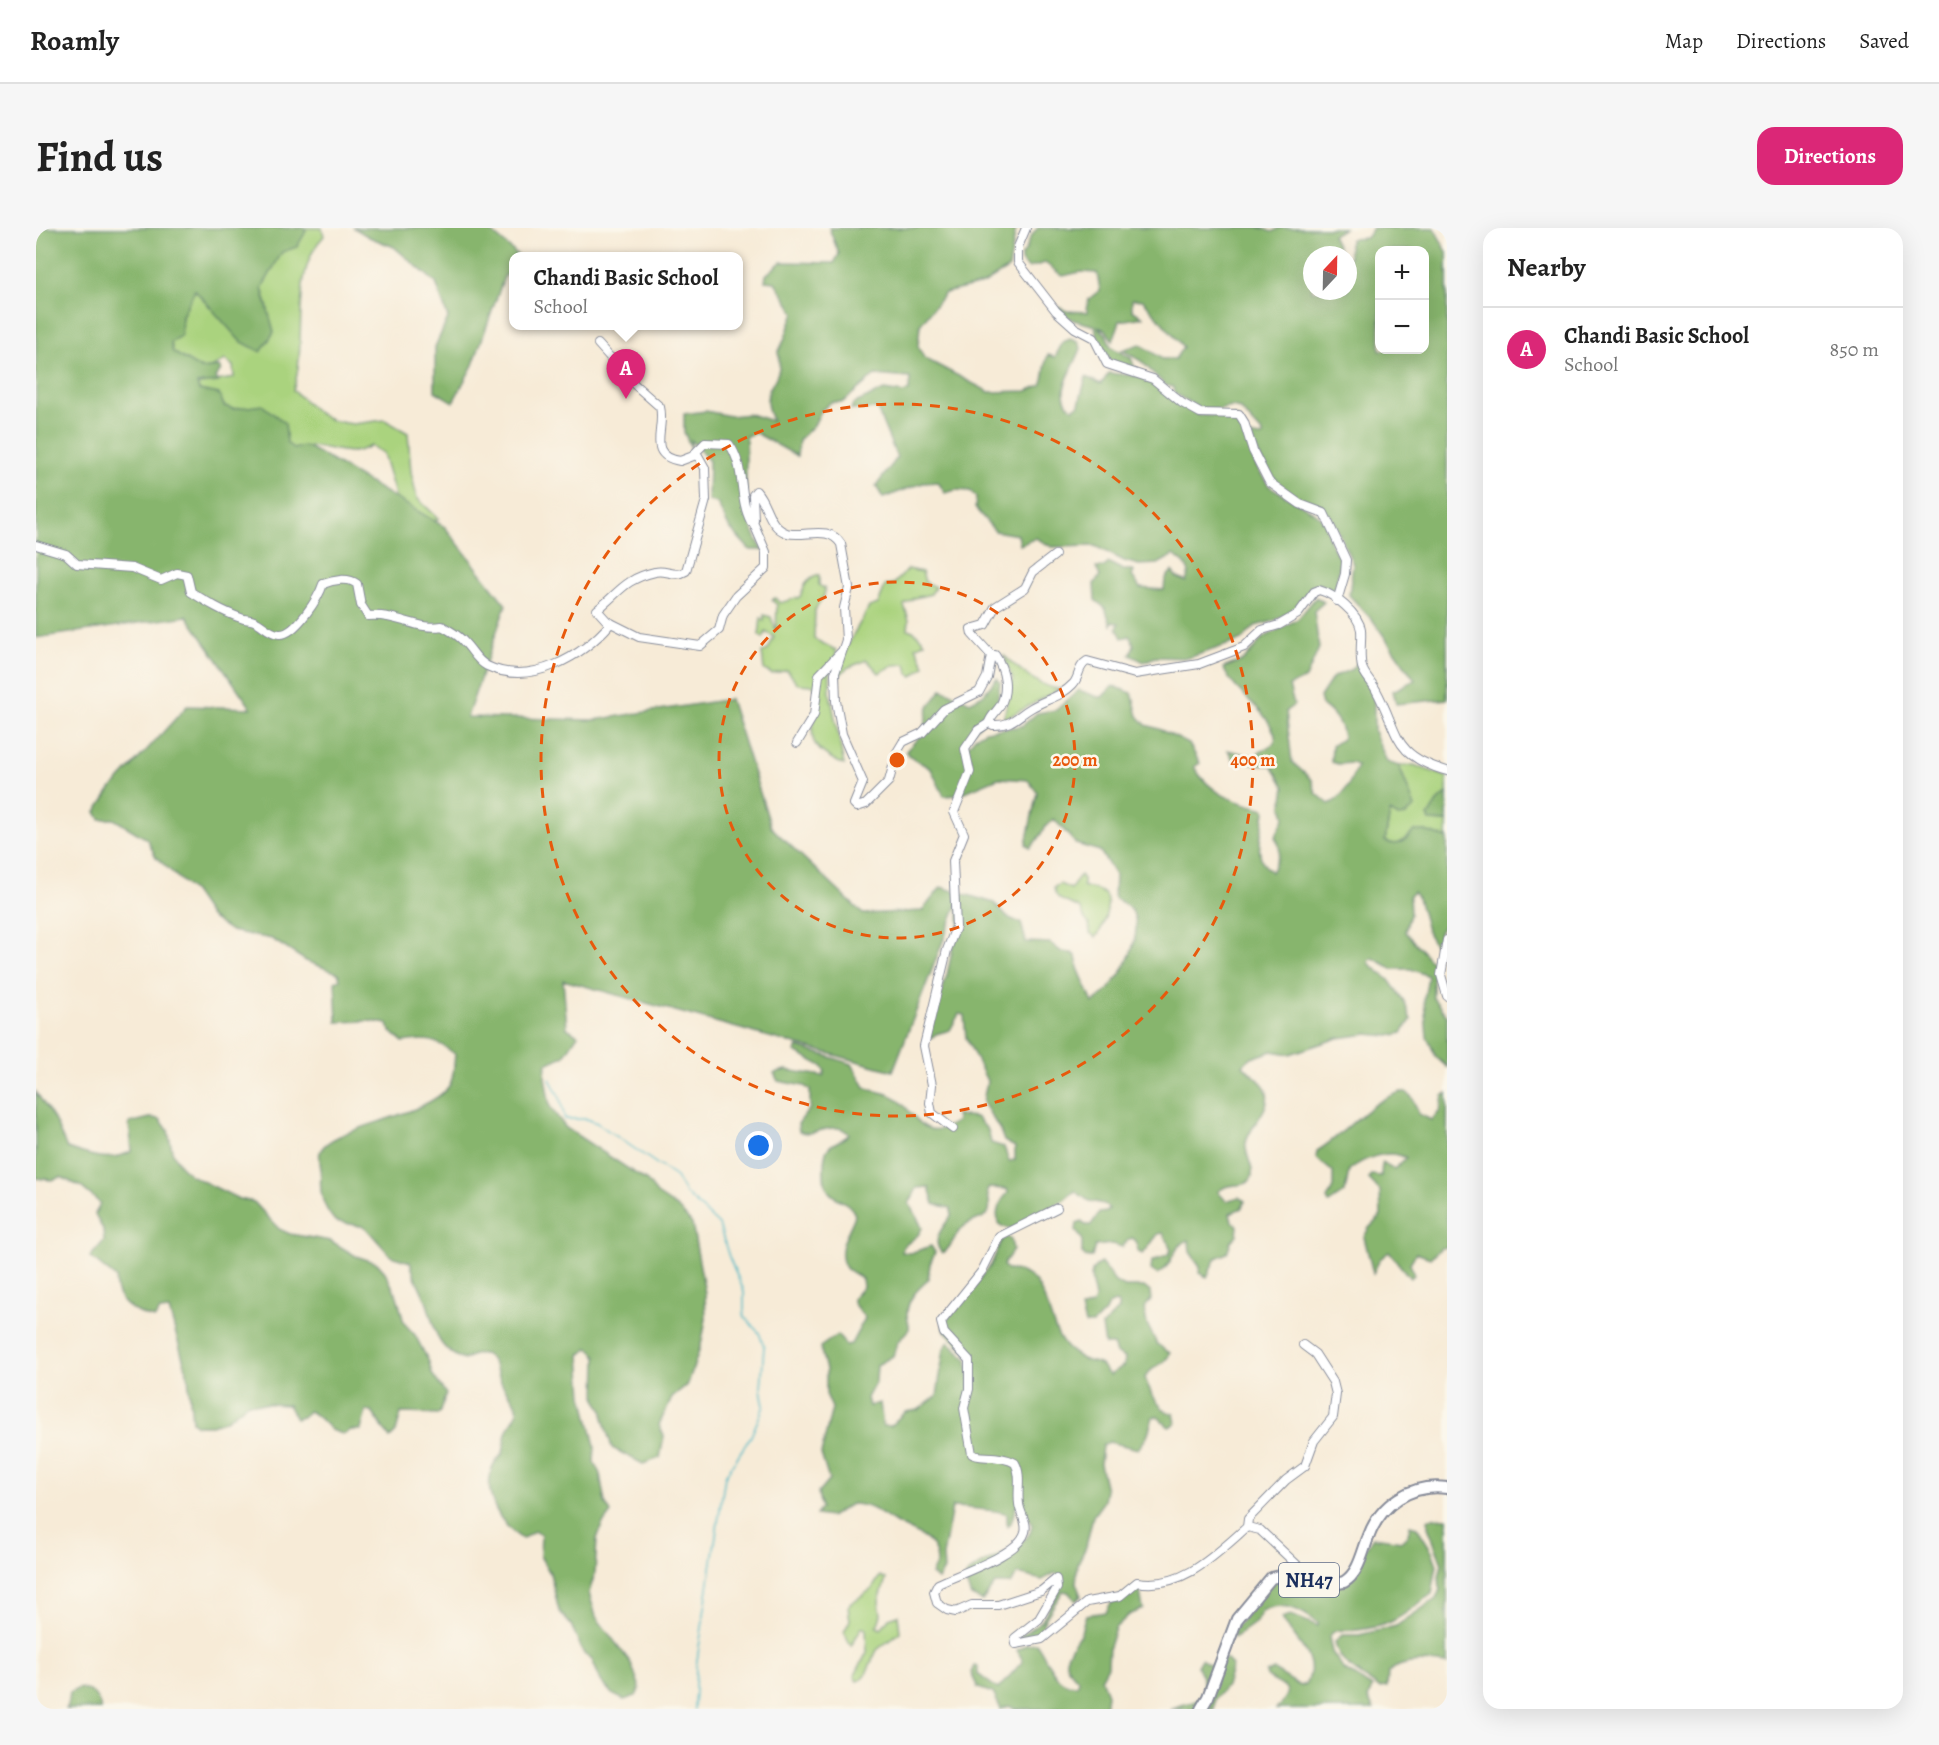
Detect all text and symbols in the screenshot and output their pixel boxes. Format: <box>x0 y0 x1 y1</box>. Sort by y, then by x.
text: Roamly <box>30 22 119 60</box>
text: Map <box>1665 27 1703 55</box>
text: Directions <box>1736 27 1826 55</box>
text: Saved <box>1859 27 1909 55</box>
button: Directions <box>1757 127 1903 185</box>
text: Find us <box>36 128 163 185</box>
north arrow <box>1303 246 1357 300</box>
map controls <box>1375 246 1429 354</box>
button: + <box>1375 246 1429 300</box>
text: Nearby <box>1507 250 1586 285</box>
popup <box>509 252 743 330</box>
text: Chandi Basic School <box>533 263 719 293</box>
text: School <box>533 293 588 320</box>
button: − <box>1375 300 1429 354</box>
text: Chandi Basic School <box>1564 321 1749 351</box>
text: A <box>1520 336 1533 363</box>
text: 850 m <box>1829 336 1879 363</box>
pin: A <box>606 350 646 399</box>
text: School <box>1564 351 1618 378</box>
text: 200 m <box>1052 748 1098 772</box>
text: 400 m <box>1231 748 1275 772</box>
centre of rings <box>887 750 907 770</box>
your location <box>744 1131 773 1160</box>
road number: NH47 <box>1279 1563 1339 1597</box>

